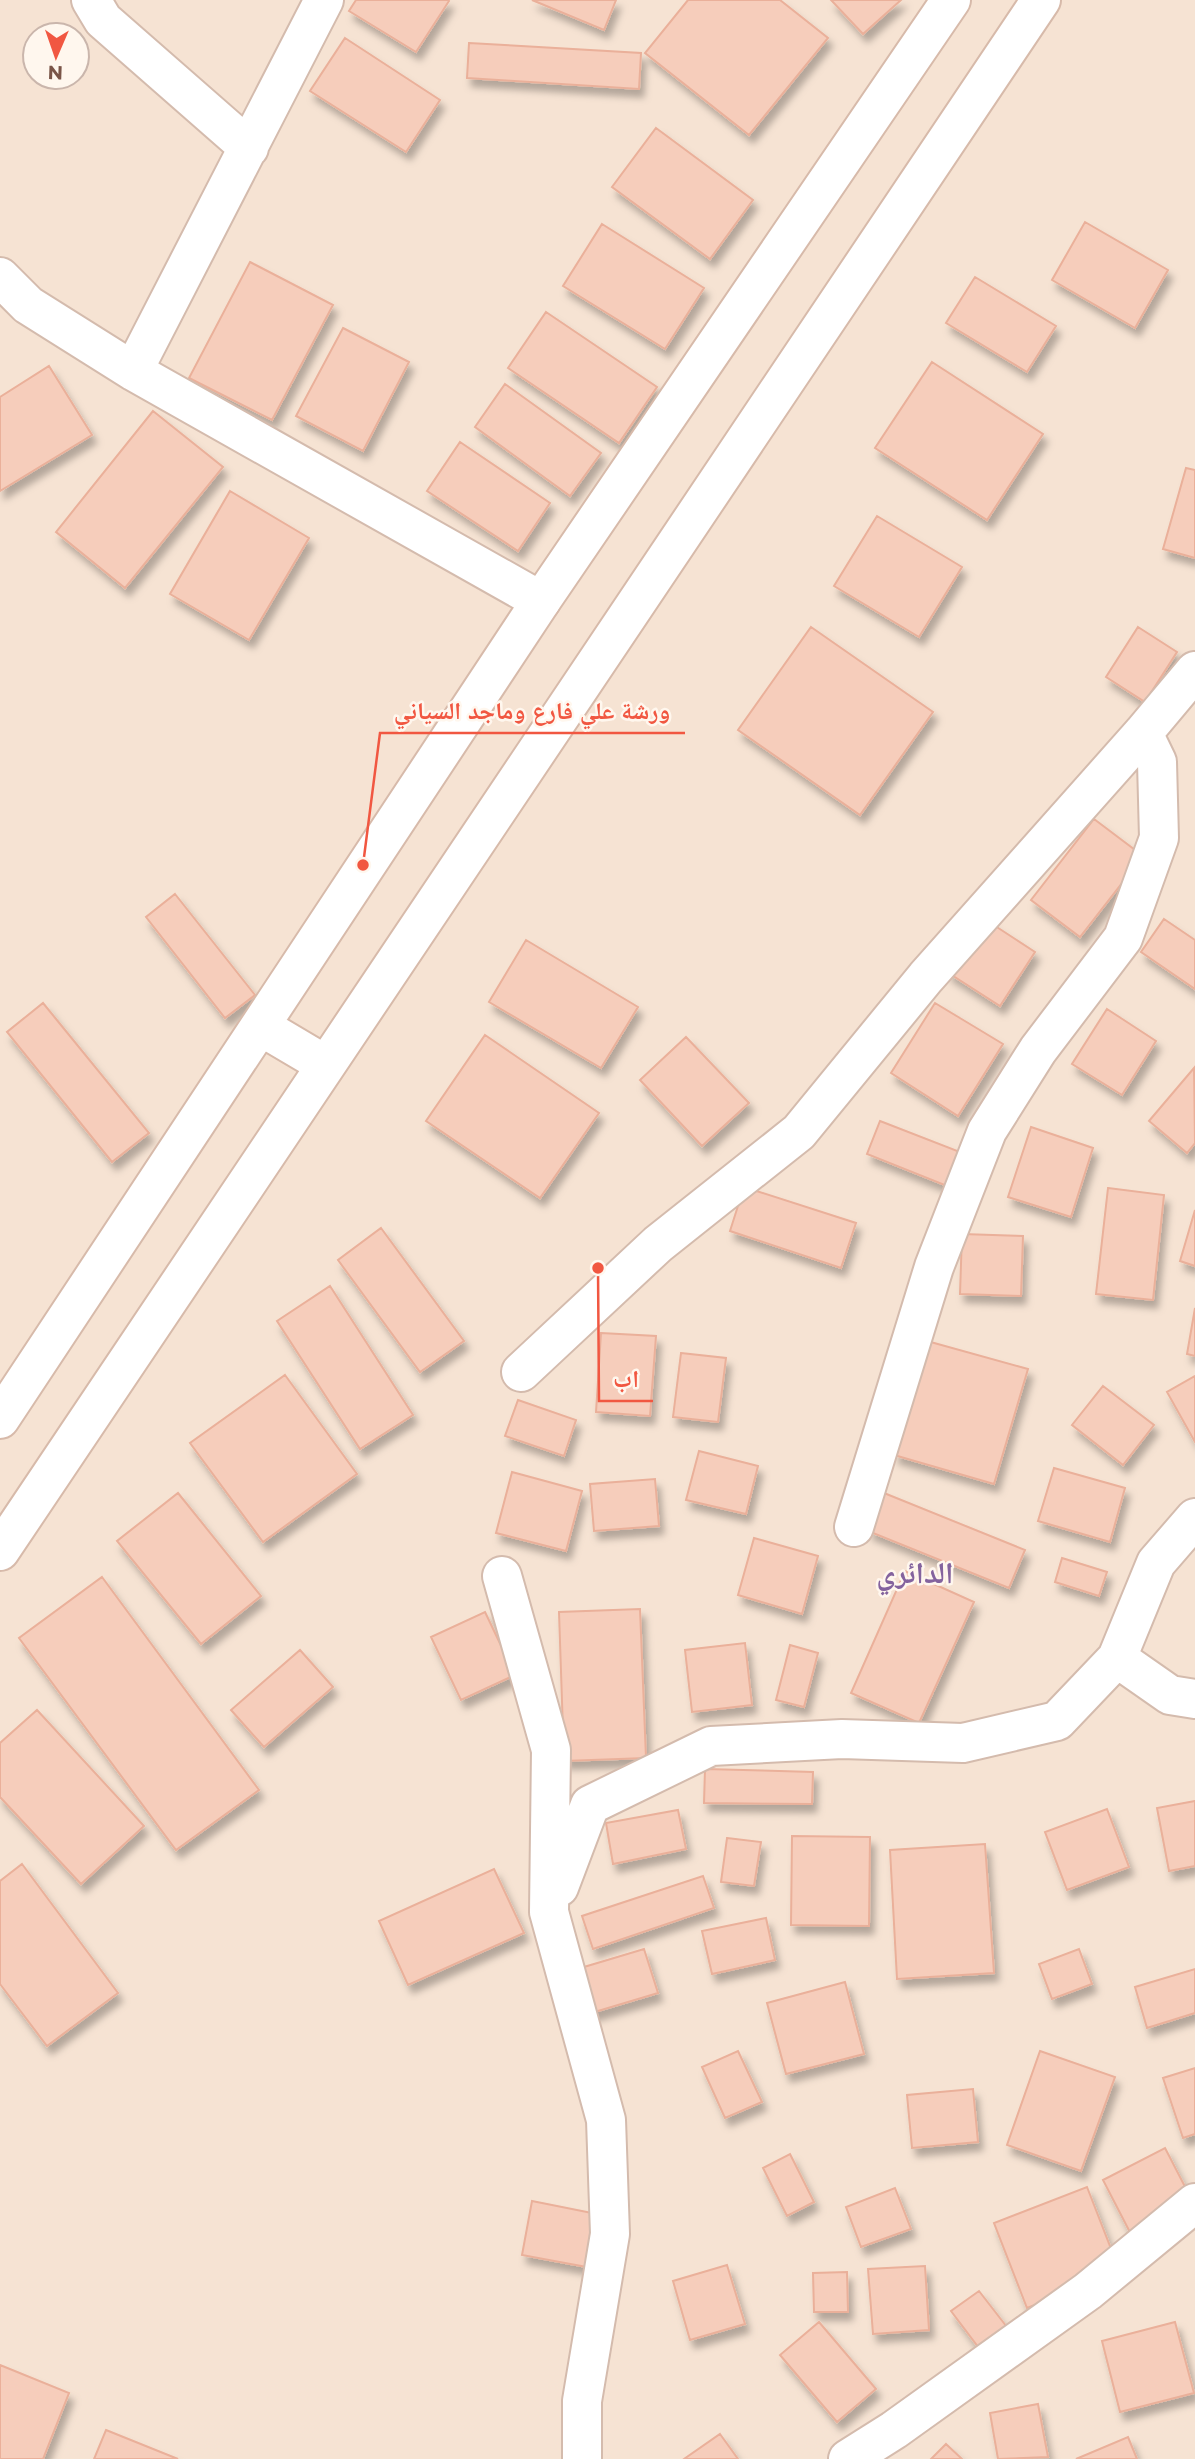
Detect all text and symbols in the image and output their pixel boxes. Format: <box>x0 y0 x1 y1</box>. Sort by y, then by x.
north arrow <box>21 21 91 91</box>
text: N <box>47 61 64 84</box>
callout: ورشة علي فارع وماجد السياني <box>380 688 685 733</box>
text: ورشة علي فارع وماجد السياني <box>394 696 670 730</box>
callout: اب <box>599 1356 653 1401</box>
text: اب <box>613 1364 639 1393</box>
district label: الدائري <box>876 1554 954 1596</box>

